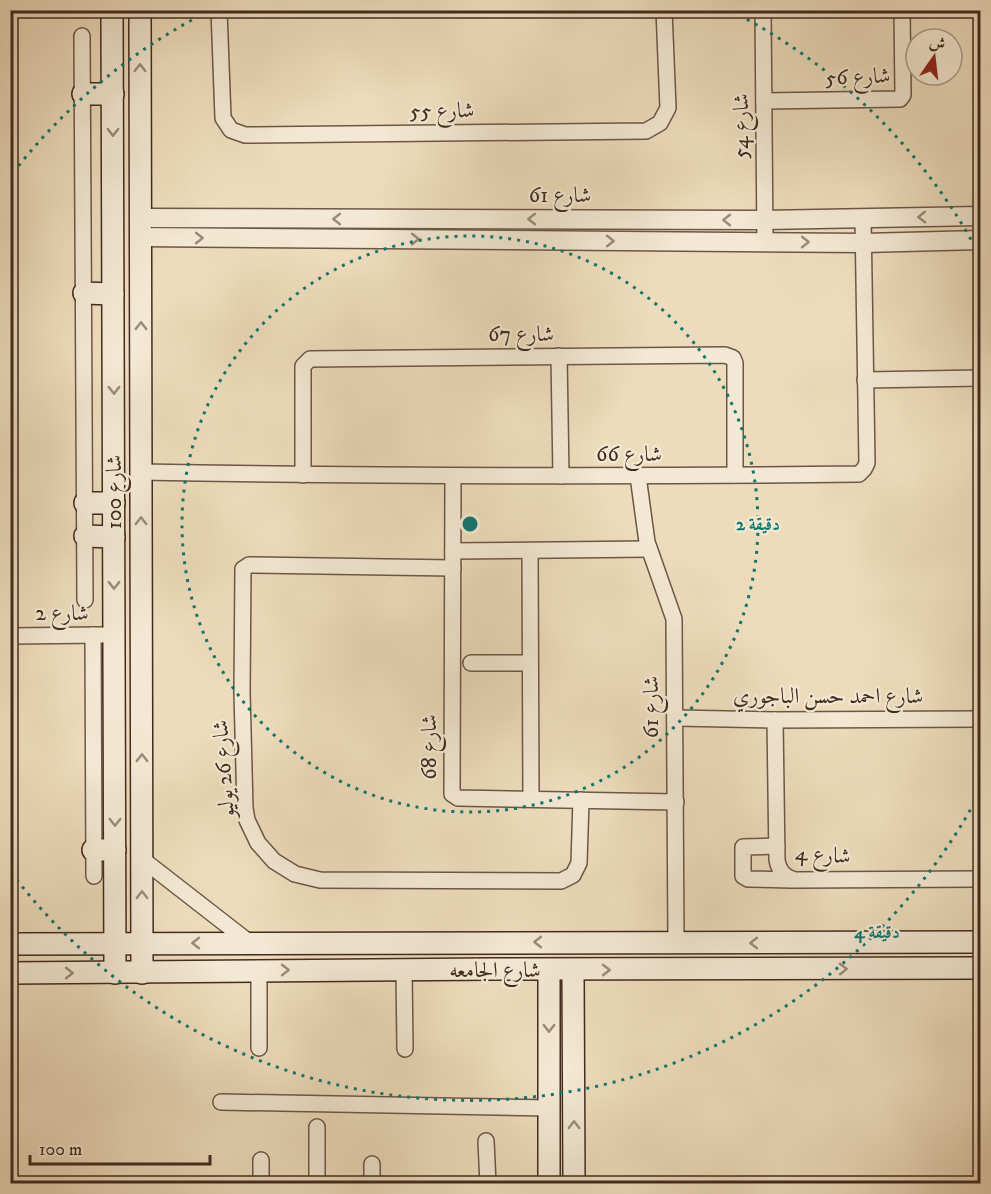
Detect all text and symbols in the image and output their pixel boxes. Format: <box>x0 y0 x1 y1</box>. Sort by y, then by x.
north arrow <box>904 27 964 87</box>
text: ش <box>927 32 948 55</box>
street label: شارع 56 <box>825 62 891 96</box>
one-way arrow <box>134 64 146 73</box>
street label: شارع 54 <box>728 93 759 159</box>
street label: شارع 55 <box>409 97 475 129</box>
one-way arrow <box>107 127 119 136</box>
street label: شارع 61 <box>529 182 591 213</box>
one-way arrow <box>918 211 927 224</box>
one-way arrow <box>333 213 342 225</box>
one-way arrow <box>528 213 537 225</box>
one-way arrow <box>723 214 732 226</box>
one-way arrow <box>195 231 204 244</box>
one-way arrow <box>411 233 420 245</box>
one-way arrow <box>606 235 615 247</box>
one-way arrow <box>801 236 810 248</box>
street label: شارع 67 <box>488 321 554 352</box>
one-way arrow <box>135 322 147 331</box>
one-way arrow <box>107 385 120 394</box>
street label: شارع 66 <box>596 441 662 472</box>
street label: شارع 100 <box>101 455 132 529</box>
centre of rings <box>460 514 480 534</box>
text: 2 دقيقة <box>736 514 780 536</box>
one-way arrow <box>135 517 147 526</box>
one-way arrow <box>108 580 120 589</box>
street label: شارع 2 <box>35 600 89 631</box>
street label: شارع 61 <box>638 676 669 738</box>
street label: شارع احمد حسن الباجوري <box>733 683 923 714</box>
street label: شارع 68 <box>416 714 447 780</box>
street label: شارع 26 يوليو <box>207 719 245 821</box>
one-way arrow <box>136 754 148 763</box>
one-way arrow <box>109 817 121 826</box>
street label: شارع 4 <box>794 840 852 874</box>
one-way arrow <box>136 890 148 899</box>
text: 4 دقيقة <box>853 922 900 944</box>
one-way arrow <box>534 936 543 949</box>
one-way arrow <box>192 937 201 949</box>
one-way arrow <box>750 937 759 949</box>
street label: شارع الجامعه <box>449 957 541 988</box>
one-way arrow <box>838 963 847 975</box>
one-way arrow <box>280 964 289 976</box>
one-way arrow <box>601 964 610 976</box>
one-way arrow <box>64 967 73 979</box>
one-way arrow <box>543 1024 555 1033</box>
one-way arrow <box>568 1121 580 1130</box>
scale bar <box>30 1128 210 1166</box>
text: 100 m <box>39 1139 82 1161</box>

